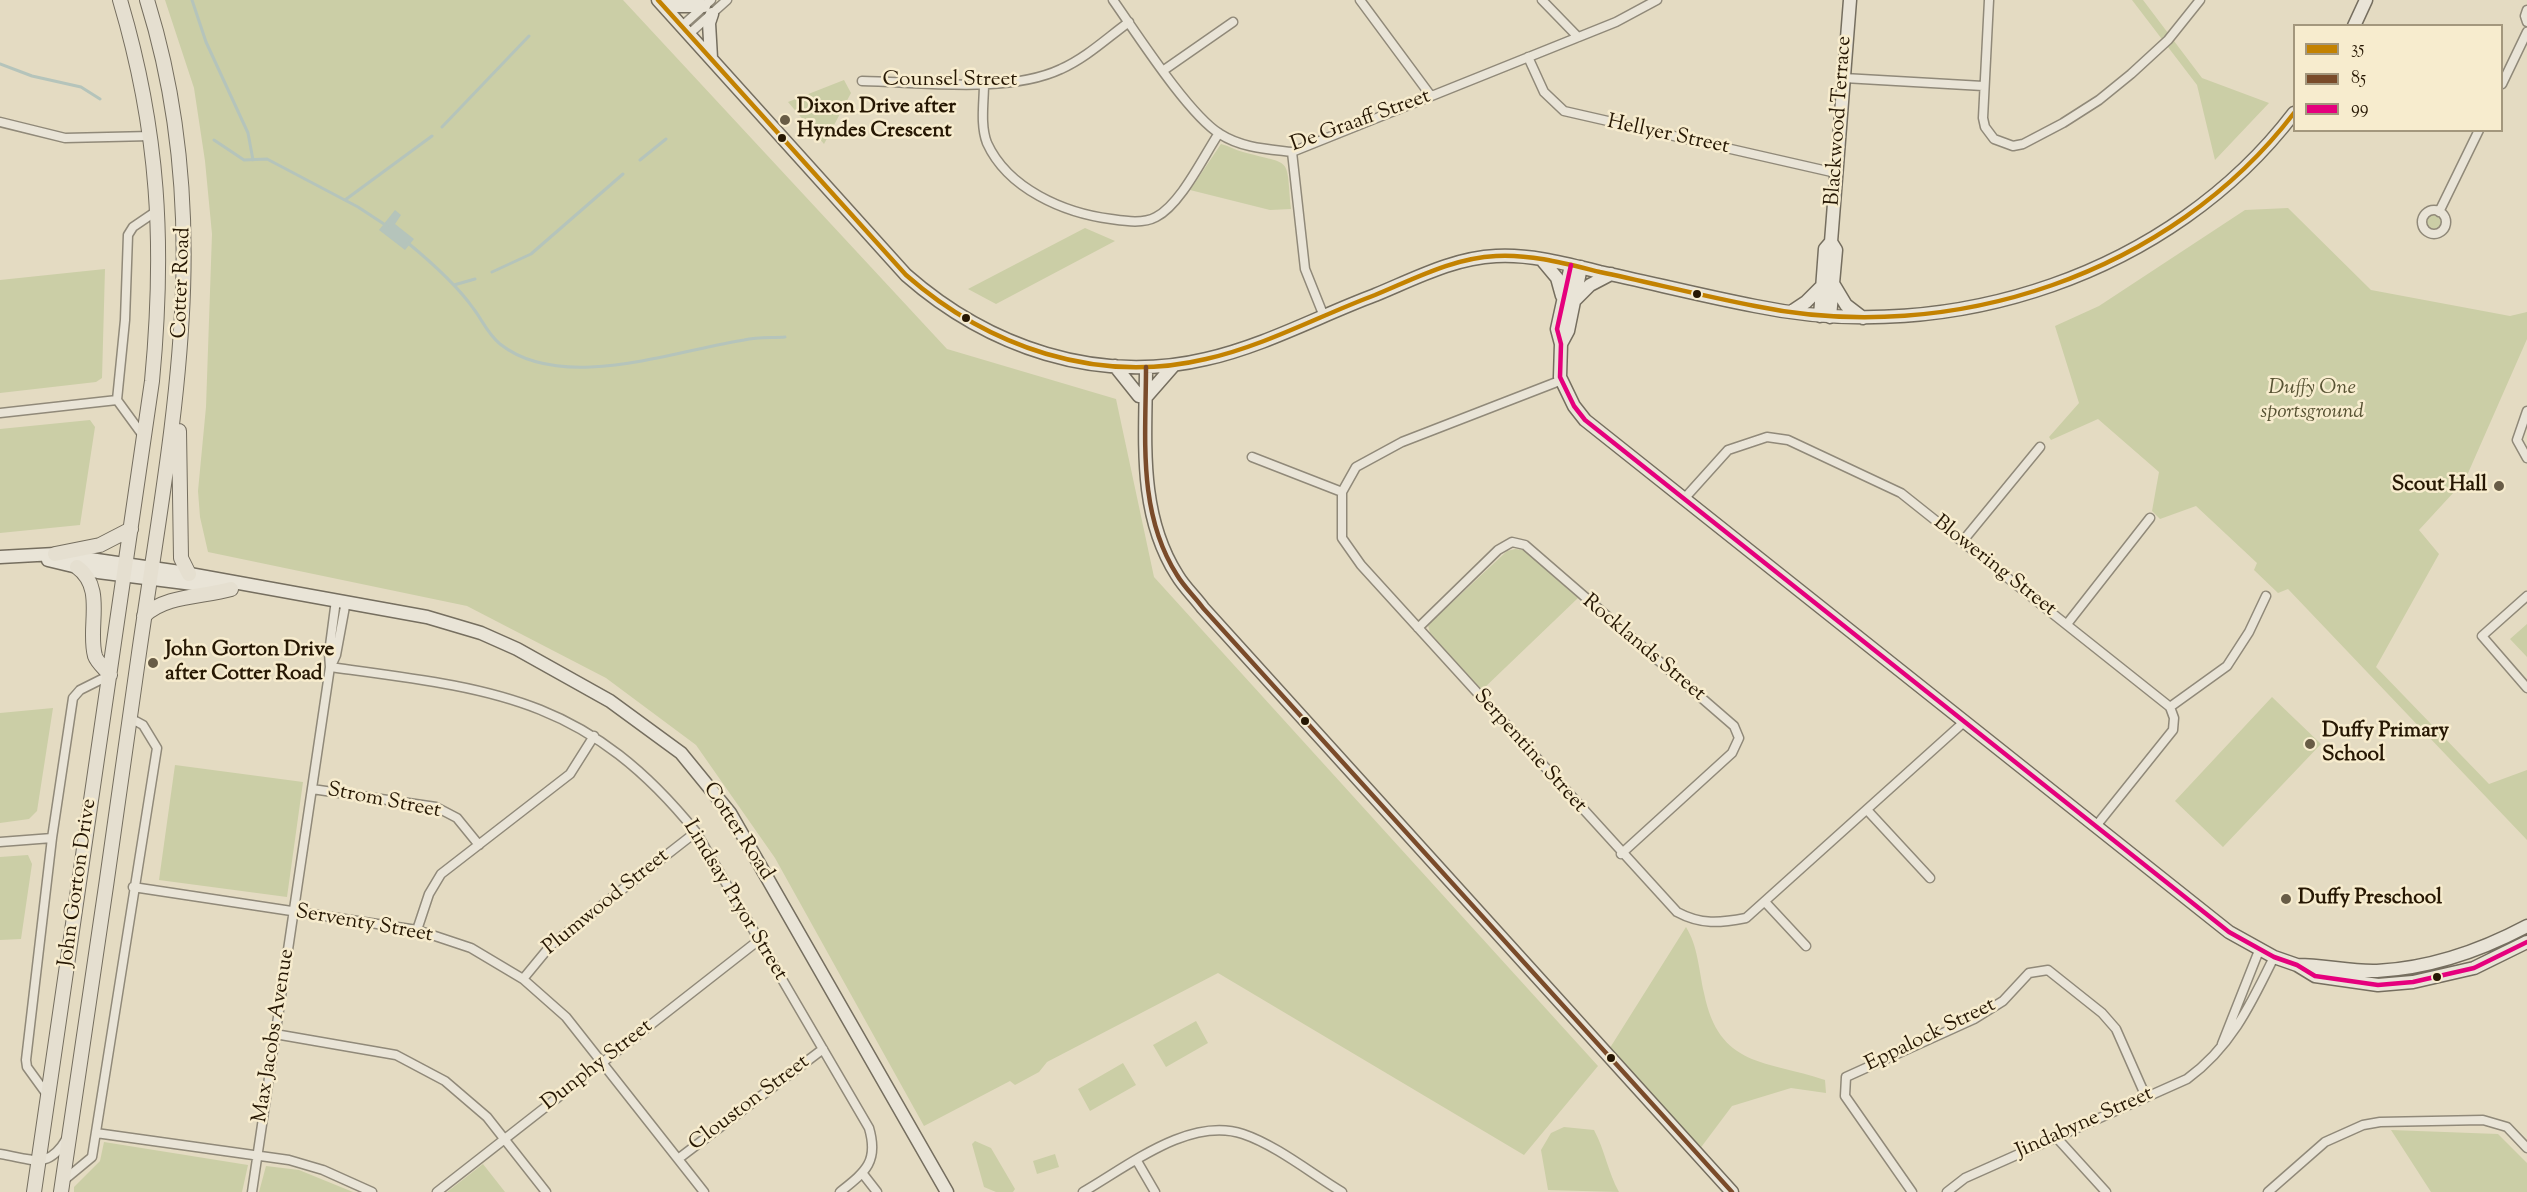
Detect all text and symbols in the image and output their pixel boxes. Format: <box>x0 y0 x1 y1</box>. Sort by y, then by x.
legend <box>2293 24 2503 132</box>
street label: Blackwood Terrace <box>1821 35 1859 207</box>
text: 35 <box>2351 36 2364 62</box>
text: 85 <box>2351 66 2366 92</box>
street label: Counsel Street <box>883 68 1017 94</box>
street label: De Graaff Street <box>1288 85 1434 159</box>
place label: Dixon Drive after Hyndes Crescent <box>797 95 956 145</box>
text: 99 <box>2351 96 2369 122</box>
street label: Hellyer Street <box>1605 111 1731 161</box>
marker: Dixon Drive after Hyndes Crescent <box>778 113 792 127</box>
unlabelled marker <box>776 132 788 144</box>
street label: Cotter Road <box>168 227 198 339</box>
unlabelled marker <box>1691 288 1703 300</box>
unlabelled marker <box>960 312 972 324</box>
park label: Duffy One sportsground <box>2260 376 2364 426</box>
place label: Scout Hall <box>2392 473 2487 499</box>
marker: Scout Hall <box>2492 479 2506 493</box>
street label: Blowering Street <box>1927 511 2061 623</box>
street label: Rocklands Street <box>1576 590 1710 708</box>
place label: John Gorton Drive after Cotter Road <box>165 638 334 688</box>
marker: John Gorton Drive after Cotter Road <box>146 656 160 670</box>
street label: Serpentine Street <box>1467 685 1591 819</box>
unlabelled marker <box>1299 715 1311 727</box>
place label: Duffy Primary School <box>2322 719 2449 769</box>
marker: Duffy Primary School <box>2303 737 2317 751</box>
street label: Cotter Road <box>696 778 778 886</box>
street label: Strom Street <box>325 779 443 825</box>
street label: John Gorton Drive <box>55 797 103 969</box>
street label: Lindsay Pryor Street <box>676 816 792 986</box>
street label: Plumwood Street <box>539 844 675 962</box>
place label: Duffy Preschool <box>2298 886 2442 912</box>
marker: Duffy Preschool <box>2279 892 2293 906</box>
street label: Serventy Street <box>293 901 435 949</box>
street label: Max Jacobs Avenue <box>249 947 301 1125</box>
unlabelled marker <box>2431 971 2443 983</box>
street label: Eppalock Street <box>1862 994 2000 1078</box>
street label: Dunphy Street <box>538 1015 658 1117</box>
street label: Clouston Street <box>685 1051 815 1157</box>
unlabelled marker <box>1605 1052 1617 1064</box>
street label: Jindabyne Street <box>2012 1082 2158 1166</box>

